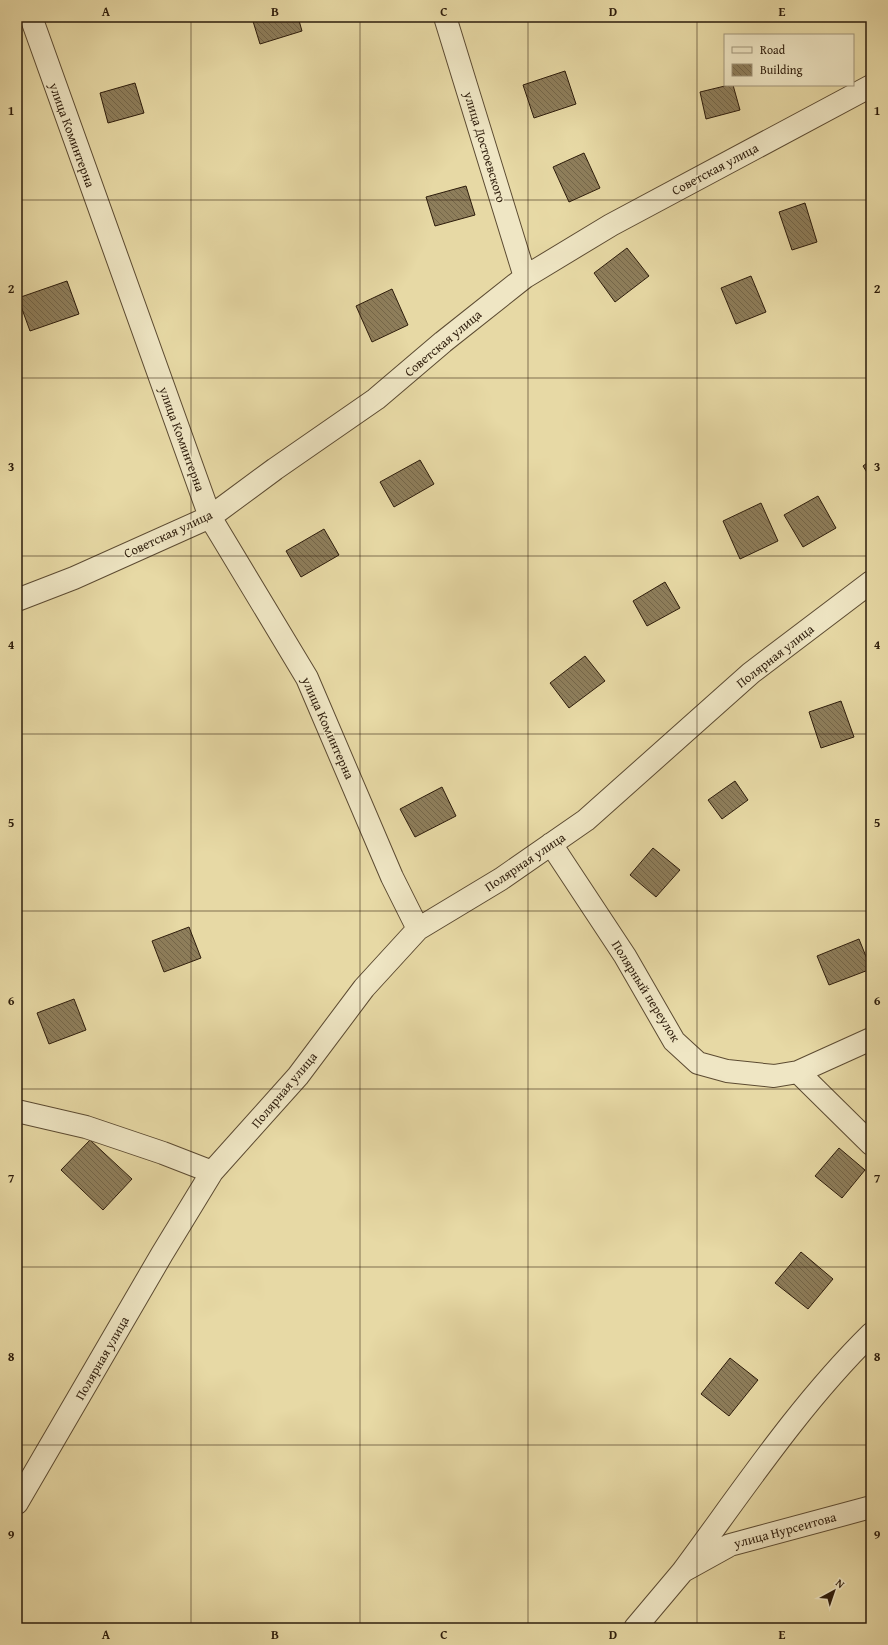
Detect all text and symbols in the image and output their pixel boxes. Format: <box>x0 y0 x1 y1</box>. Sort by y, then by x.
text: A <box>102 2 111 21</box>
text: B <box>271 2 279 21</box>
text: C <box>440 2 448 21</box>
text: D <box>609 2 617 21</box>
text: E <box>779 2 786 21</box>
legend <box>724 34 854 86</box>
text: Road <box>760 41 786 58</box>
text: Building <box>760 61 803 78</box>
street label: улица Коминтерна <box>44 79 100 191</box>
street label: улица Достоевского <box>459 88 511 205</box>
text: 1 <box>8 101 14 120</box>
text: 1 <box>874 101 880 120</box>
street label: Советская улица <box>668 138 762 200</box>
text: 2 <box>8 279 15 298</box>
text: 2 <box>874 279 881 298</box>
street label: Советская улица <box>400 304 486 381</box>
street label: улица Коминтерна <box>154 383 210 495</box>
text: 3 <box>8 457 14 476</box>
text: 3 <box>874 457 880 476</box>
street label: Советская улица <box>121 505 216 563</box>
street label: Полярная улица <box>732 619 819 692</box>
text: 4 <box>8 635 15 654</box>
text: 4 <box>874 635 881 654</box>
street label: улица Коминтерна <box>296 673 359 783</box>
text: 5 <box>8 813 15 832</box>
text: 5 <box>874 813 881 832</box>
street label: Полярная улица <box>481 827 570 896</box>
street label: Полярный переулок <box>607 936 685 1046</box>
text: 6 <box>8 991 15 1010</box>
text: 6 <box>874 991 881 1010</box>
street label: Полярная улица <box>247 1047 322 1132</box>
text: 7 <box>8 1169 15 1188</box>
text: 7 <box>874 1169 881 1188</box>
street label: Полярная улица <box>70 1312 134 1403</box>
text: 8 <box>8 1347 15 1366</box>
text: 8 <box>874 1347 881 1366</box>
street label: улица Нурсеитова <box>731 1507 839 1553</box>
text: 9 <box>8 1525 15 1544</box>
text: 9 <box>874 1525 881 1544</box>
north arrow <box>814 1571 854 1611</box>
text: N <box>832 1575 849 1592</box>
text: A <box>102 1625 111 1644</box>
text: B <box>271 1625 279 1644</box>
text: C <box>440 1625 448 1644</box>
text: D <box>609 1625 617 1644</box>
text: E <box>779 1625 786 1644</box>

